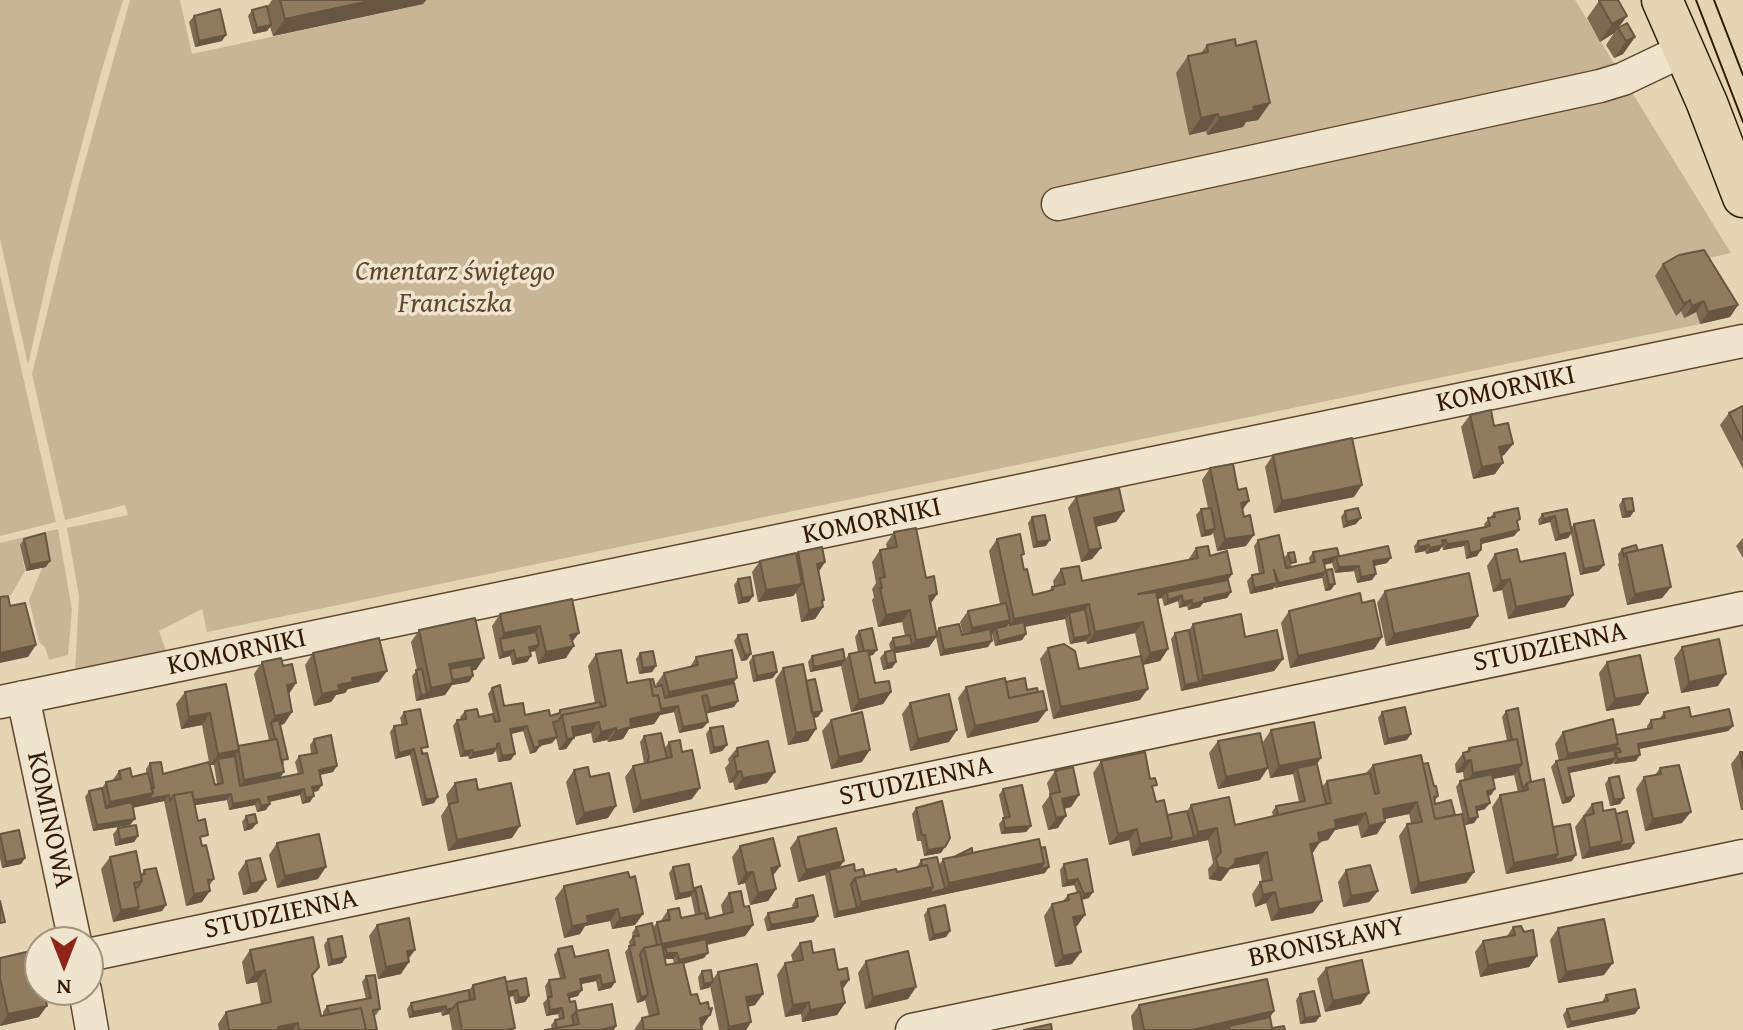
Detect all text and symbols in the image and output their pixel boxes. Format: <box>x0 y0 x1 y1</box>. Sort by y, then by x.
park label: Cmentarz świętego Franciszka <box>355 256 555 322</box>
street label: KOMORNIKI <box>1434 359 1578 421</box>
street label: KOMORNIKI <box>800 491 944 553</box>
street label: STUDZIENNA <box>1470 615 1630 681</box>
street label: KOMORNIKI <box>165 622 309 684</box>
street label: KOMINOWA <box>18 749 80 891</box>
street label: STUDZIENNA <box>836 749 996 815</box>
street label: STUDZIENNA <box>201 882 361 948</box>
street label: BRONISŁAWY <box>1246 910 1408 976</box>
north arrow <box>24 926 104 1006</box>
text: N <box>57 972 71 1004</box>

